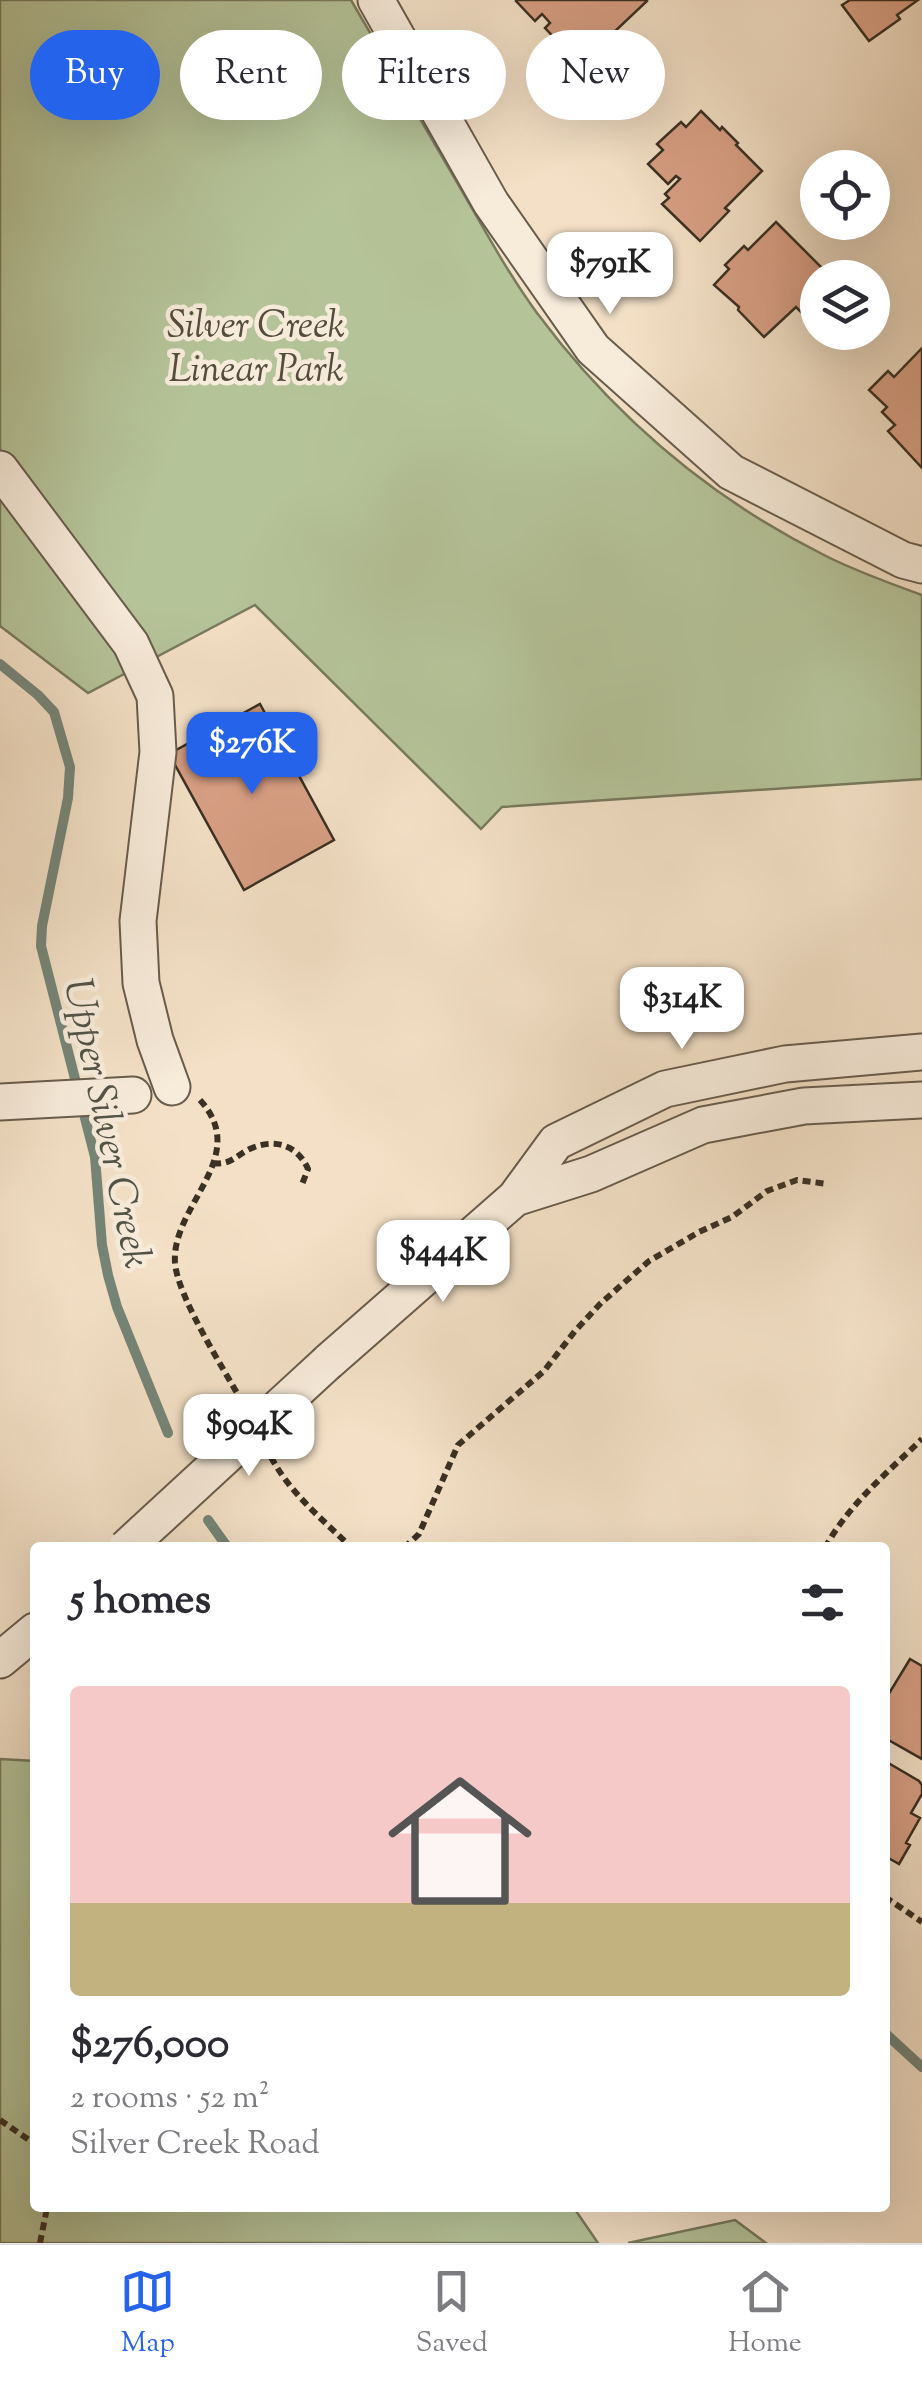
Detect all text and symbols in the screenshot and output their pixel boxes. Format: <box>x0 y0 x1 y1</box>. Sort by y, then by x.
chip: Buy <box>30 30 160 120</box>
chip: Rent <box>180 30 322 120</box>
chip: Filters <box>342 30 506 120</box>
chip: New <box>526 30 665 120</box>
map controls <box>800 150 890 350</box>
button: locate <box>800 150 890 240</box>
pin: $791K <box>540 232 680 317</box>
text: $791K <box>569 241 651 287</box>
button: layers <box>800 260 890 350</box>
park label: Silver Creek Linear Park <box>167 301 345 399</box>
pin: $276K <box>182 712 322 797</box>
text: $276K <box>208 721 296 767</box>
pin: $314K <box>612 967 752 1052</box>
water label: Upper Silver Creek <box>46 974 163 1274</box>
text: $314K <box>642 976 722 1022</box>
pin: $444K <box>373 1220 513 1305</box>
text: $444K <box>399 1229 487 1275</box>
pin: $904K <box>179 1394 319 1479</box>
text: $904K <box>205 1403 293 1449</box>
text: 5 homes <box>70 1572 211 1632</box>
icon: filters <box>795 1575 850 1630</box>
icon: home <box>370 1751 550 1931</box>
text: $276,000 <box>70 2016 229 2076</box>
text: 2 rooms · 52 m² <box>70 2076 270 2122</box>
text: Silver Creek Road <box>70 2122 320 2168</box>
tab: Map <box>120 2264 175 2364</box>
tab: Saved <box>416 2264 488 2364</box>
tab: Home <box>728 2264 802 2364</box>

